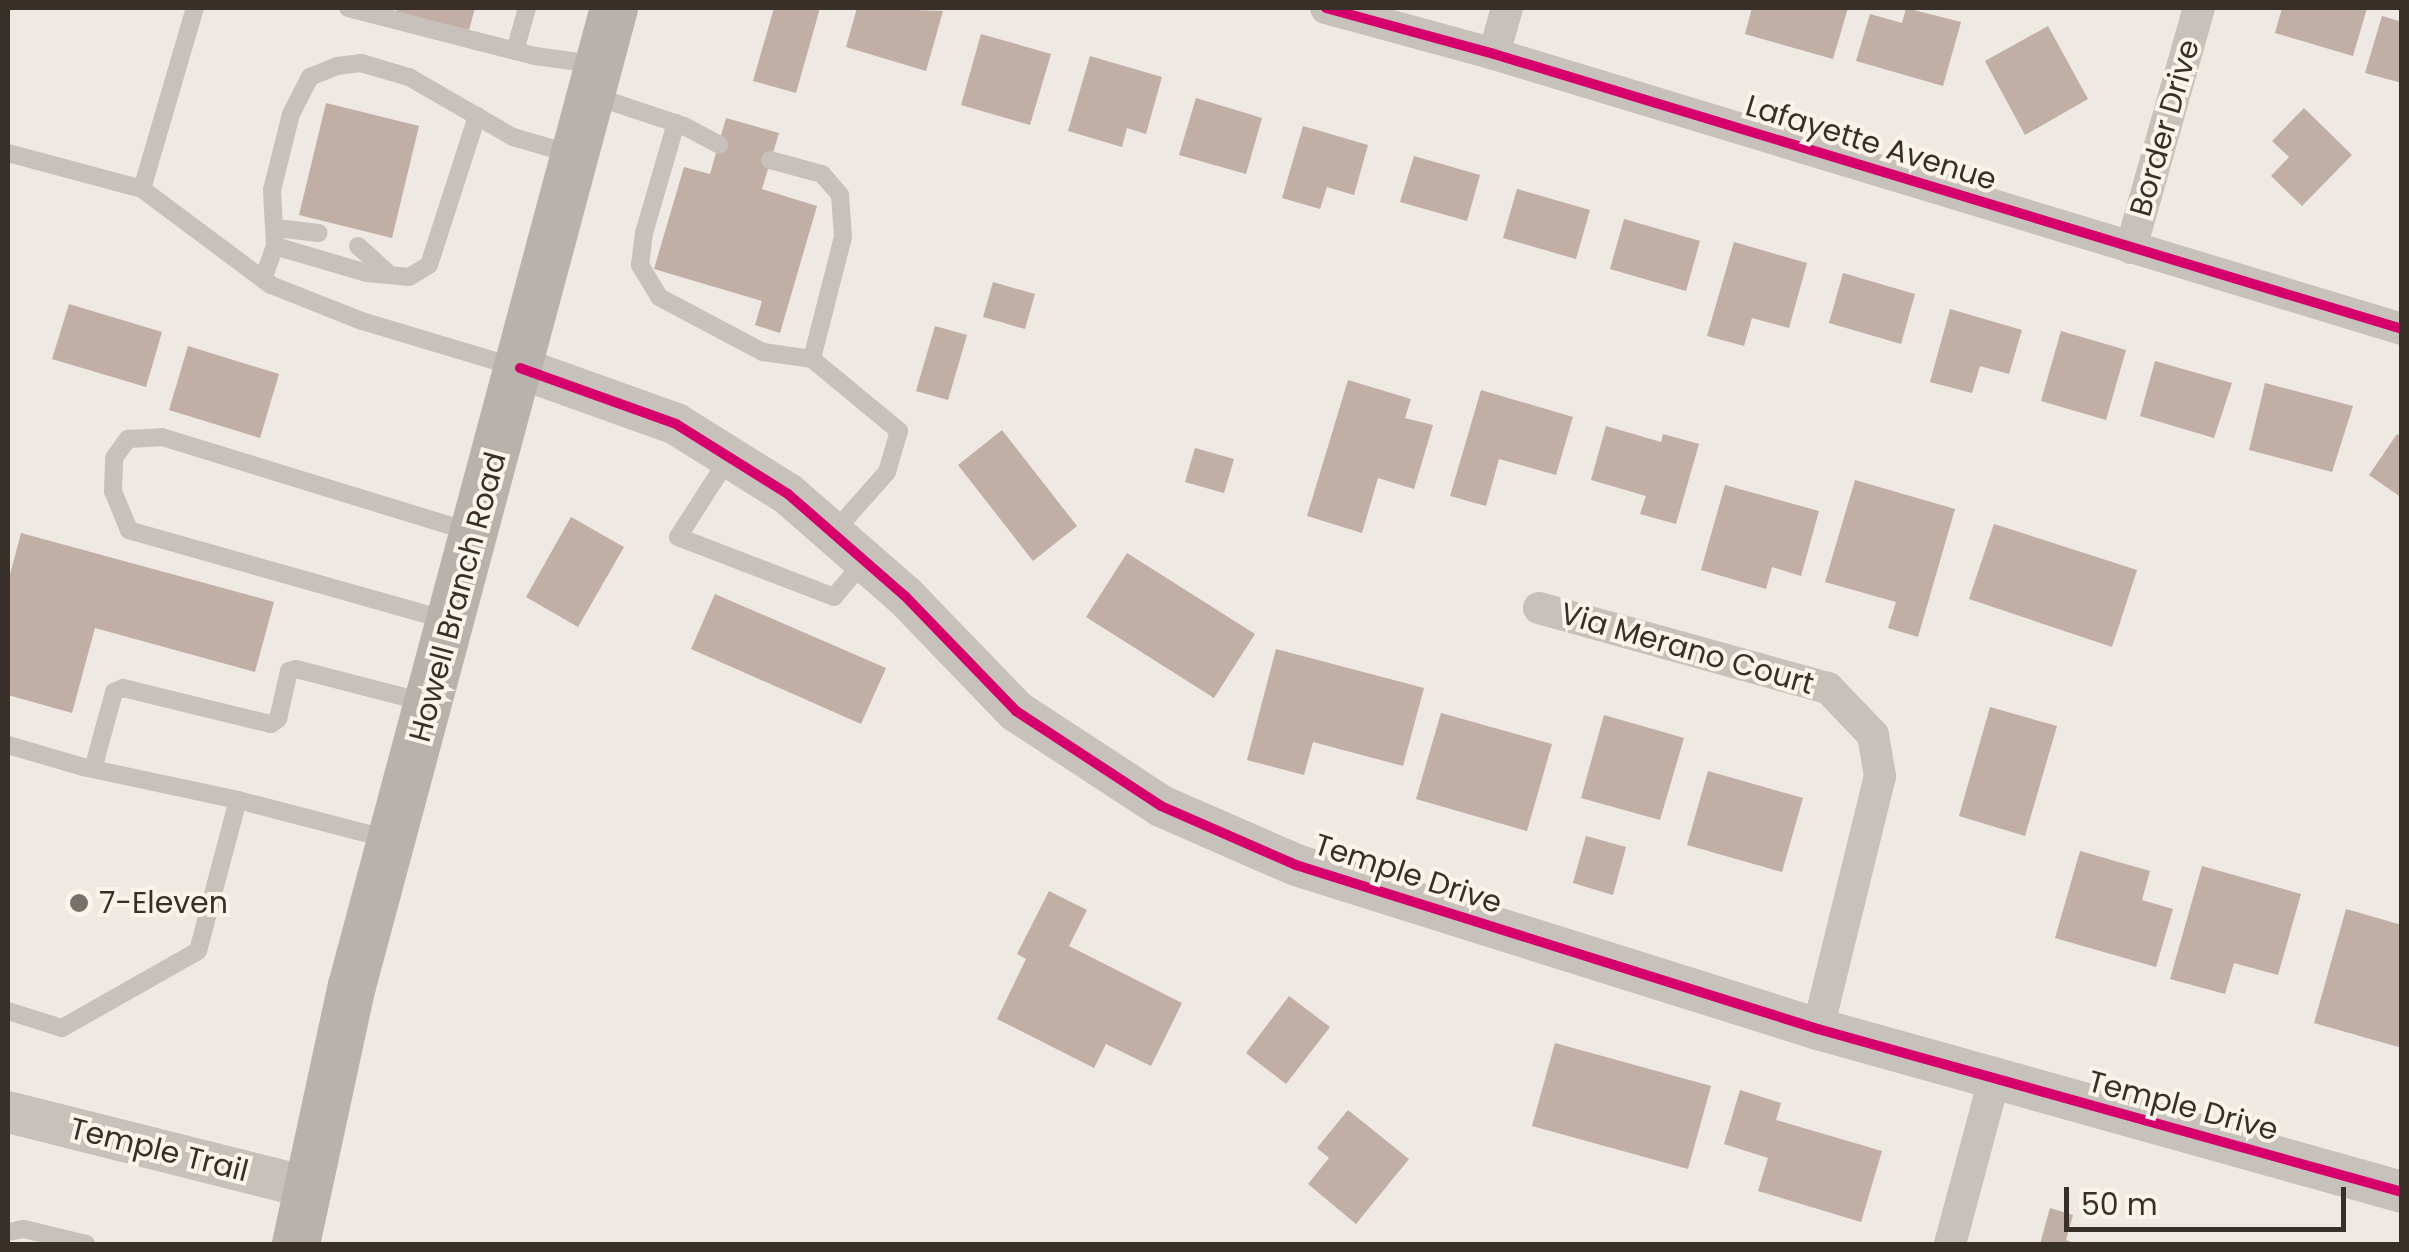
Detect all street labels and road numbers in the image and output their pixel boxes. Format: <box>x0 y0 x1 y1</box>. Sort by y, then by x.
street label: Border Drive <box>2123 36 2207 220</box>
street label: Lafayette Avenue <box>1741 88 2001 198</box>
street label: Howell Branch Road <box>402 448 514 746</box>
street label: Via Merano Court <box>1556 596 1818 702</box>
street label: Temple Drive <box>1310 827 1506 921</box>
street label: Temple Drive <box>2084 1063 2282 1149</box>
street label: Temple Trail <box>66 1110 252 1190</box>

